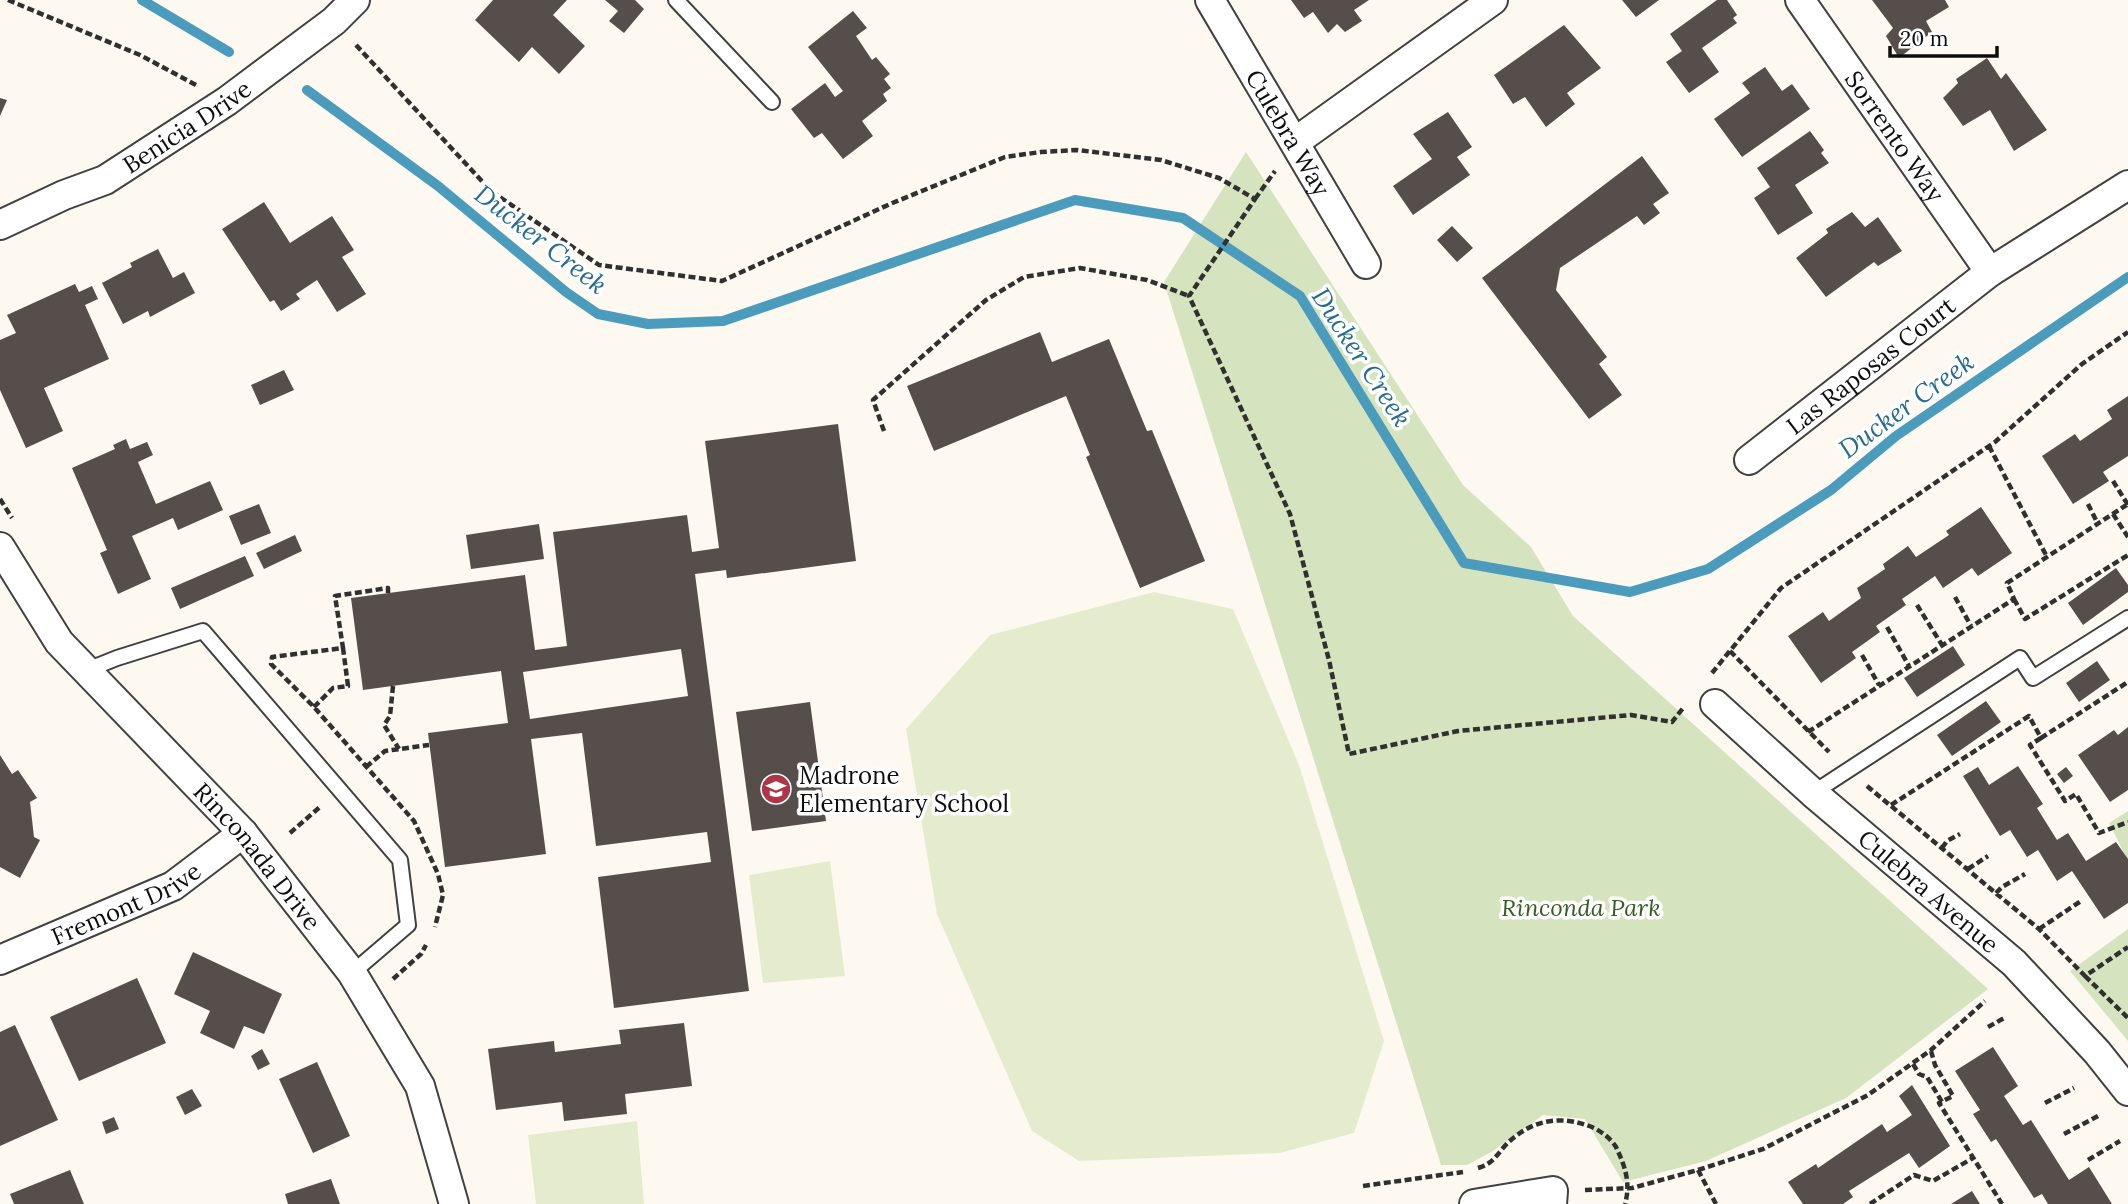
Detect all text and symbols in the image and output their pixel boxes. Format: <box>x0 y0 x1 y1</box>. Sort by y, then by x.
scale bar <box>1890 14 1997 58</box>
text: 20 m <box>1900 25 1949 52</box>
street label: Culebra Way <box>1239 64 1338 202</box>
street label: Sorrento Way <box>1839 64 1952 208</box>
street label: Benicia Drive <box>117 73 257 180</box>
water label: Ducker Creek <box>468 177 614 301</box>
water label: Ducker Creek <box>1305 281 1419 433</box>
street label: Las Raposas Court <box>1780 289 1962 441</box>
water label: Ducker Creek <box>1832 345 1980 465</box>
place label: Madrone Elementary School <box>799 760 1009 819</box>
school or university icon: Madrone Elementary School <box>759 772 793 806</box>
street label: Rinconada Drive <box>187 776 328 936</box>
street label: Culebra Avenue <box>1852 823 2006 959</box>
street label: Fremont Drive <box>46 855 207 952</box>
park label: Rinconda Park <box>1501 892 1661 923</box>

